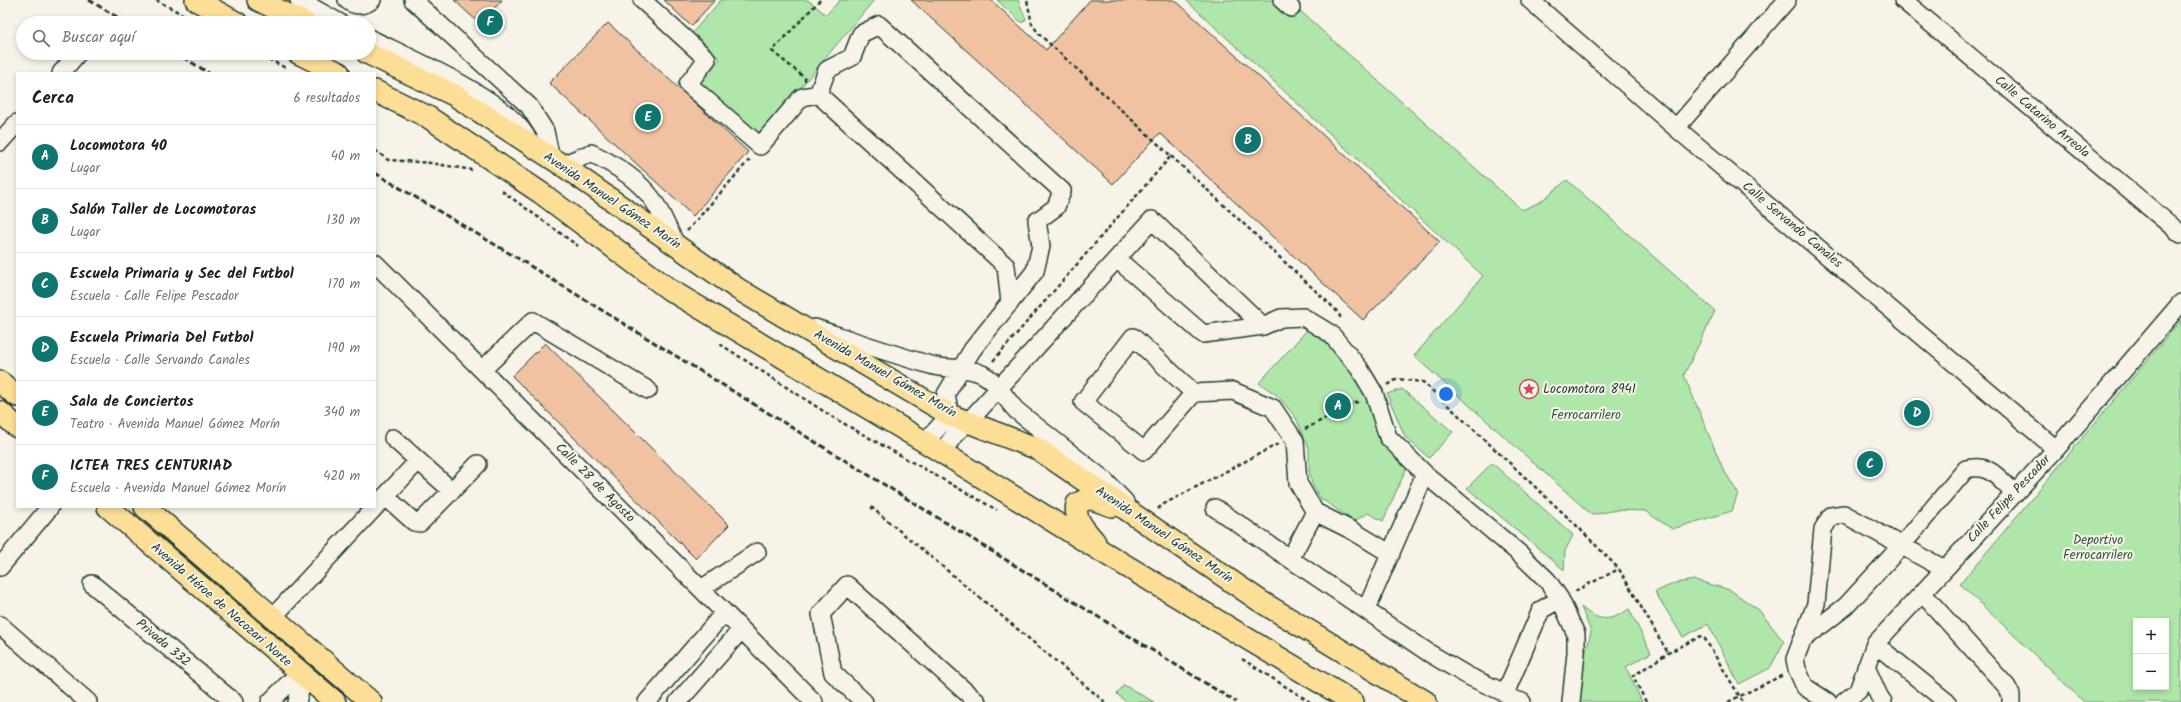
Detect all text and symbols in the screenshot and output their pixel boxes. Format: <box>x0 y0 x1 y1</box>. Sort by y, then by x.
pin: F <box>477 7 503 37</box>
search box <box>16 16 376 60</box>
text: Buscar aquí <box>62 26 135 50</box>
icon: search <box>30 27 52 49</box>
street label: Calle Catarino Arreola <box>1990 71 2094 163</box>
text: Cerca <box>32 85 74 112</box>
text: 6 resultados <box>293 88 360 109</box>
pin: E <box>635 102 661 132</box>
pin: B <box>1235 125 1261 155</box>
text: Locomotora 40 <box>70 134 167 158</box>
text: A <box>41 146 49 167</box>
text: 40 m <box>331 146 360 167</box>
street label: Avenida Manuel Gómez Morín <box>539 147 685 255</box>
text: Lugar <box>70 158 100 179</box>
street label: Calle Servando Canales <box>1737 176 1847 274</box>
text: Salón Taller de Locomotoras <box>70 198 256 222</box>
text: B <box>41 210 49 231</box>
text: 130 m <box>326 210 360 231</box>
text: Lugar <box>70 222 100 243</box>
text: Escuela Primaria y Sec del Futbol <box>70 262 294 286</box>
text: C <box>41 274 49 295</box>
text: 170 m <box>328 274 360 295</box>
text: Escuela · Calle Felipe Pescador <box>70 286 238 307</box>
street label: Avenida Manuel Gómez Morín <box>809 324 961 424</box>
text: Escuela Primaria Del Futbol <box>70 326 253 350</box>
text: D <box>41 338 49 359</box>
text: 190 m <box>328 338 360 359</box>
text: Escuela · Calle Servando Canales <box>70 350 250 371</box>
place icon: Locomotora 8941 <box>1518 378 1540 400</box>
place label: Locomotora 8941 <box>1543 379 1636 400</box>
your location <box>1436 384 1456 404</box>
text: Sala de Conciertos <box>70 390 194 414</box>
pin: A <box>1325 391 1351 421</box>
pin: D <box>1904 398 1930 428</box>
text: E <box>41 402 49 423</box>
text: 340 m <box>323 402 360 423</box>
park label: Ferrocarrilero <box>1551 405 1621 426</box>
text: Teatro · Avenida Manuel Gómez Morín <box>70 414 280 435</box>
street label: Calle 28 de Agosto <box>550 438 640 528</box>
pin: C <box>1857 449 1883 479</box>
street label: Calle Felipe Pescador <box>1962 449 2056 548</box>
text: ICTEA TRES CENTURIAD <box>70 454 232 478</box>
text: F <box>41 466 49 487</box>
text: 420 m <box>323 466 360 487</box>
text: Escuela · Avenida Manuel Gómez Morín <box>70 478 286 499</box>
street label: Avenida Manuel Gómez Morín <box>1091 481 1237 589</box>
park label: Deportivo Ferrocarrilero <box>2063 530 2133 566</box>
street label: Avenida Héroe de Nacozari Norte <box>146 538 296 672</box>
street label: Privada 332 <box>131 614 195 672</box>
map controls <box>2133 618 2169 690</box>
button: + <box>2133 618 2169 654</box>
button: − <box>2133 654 2169 690</box>

